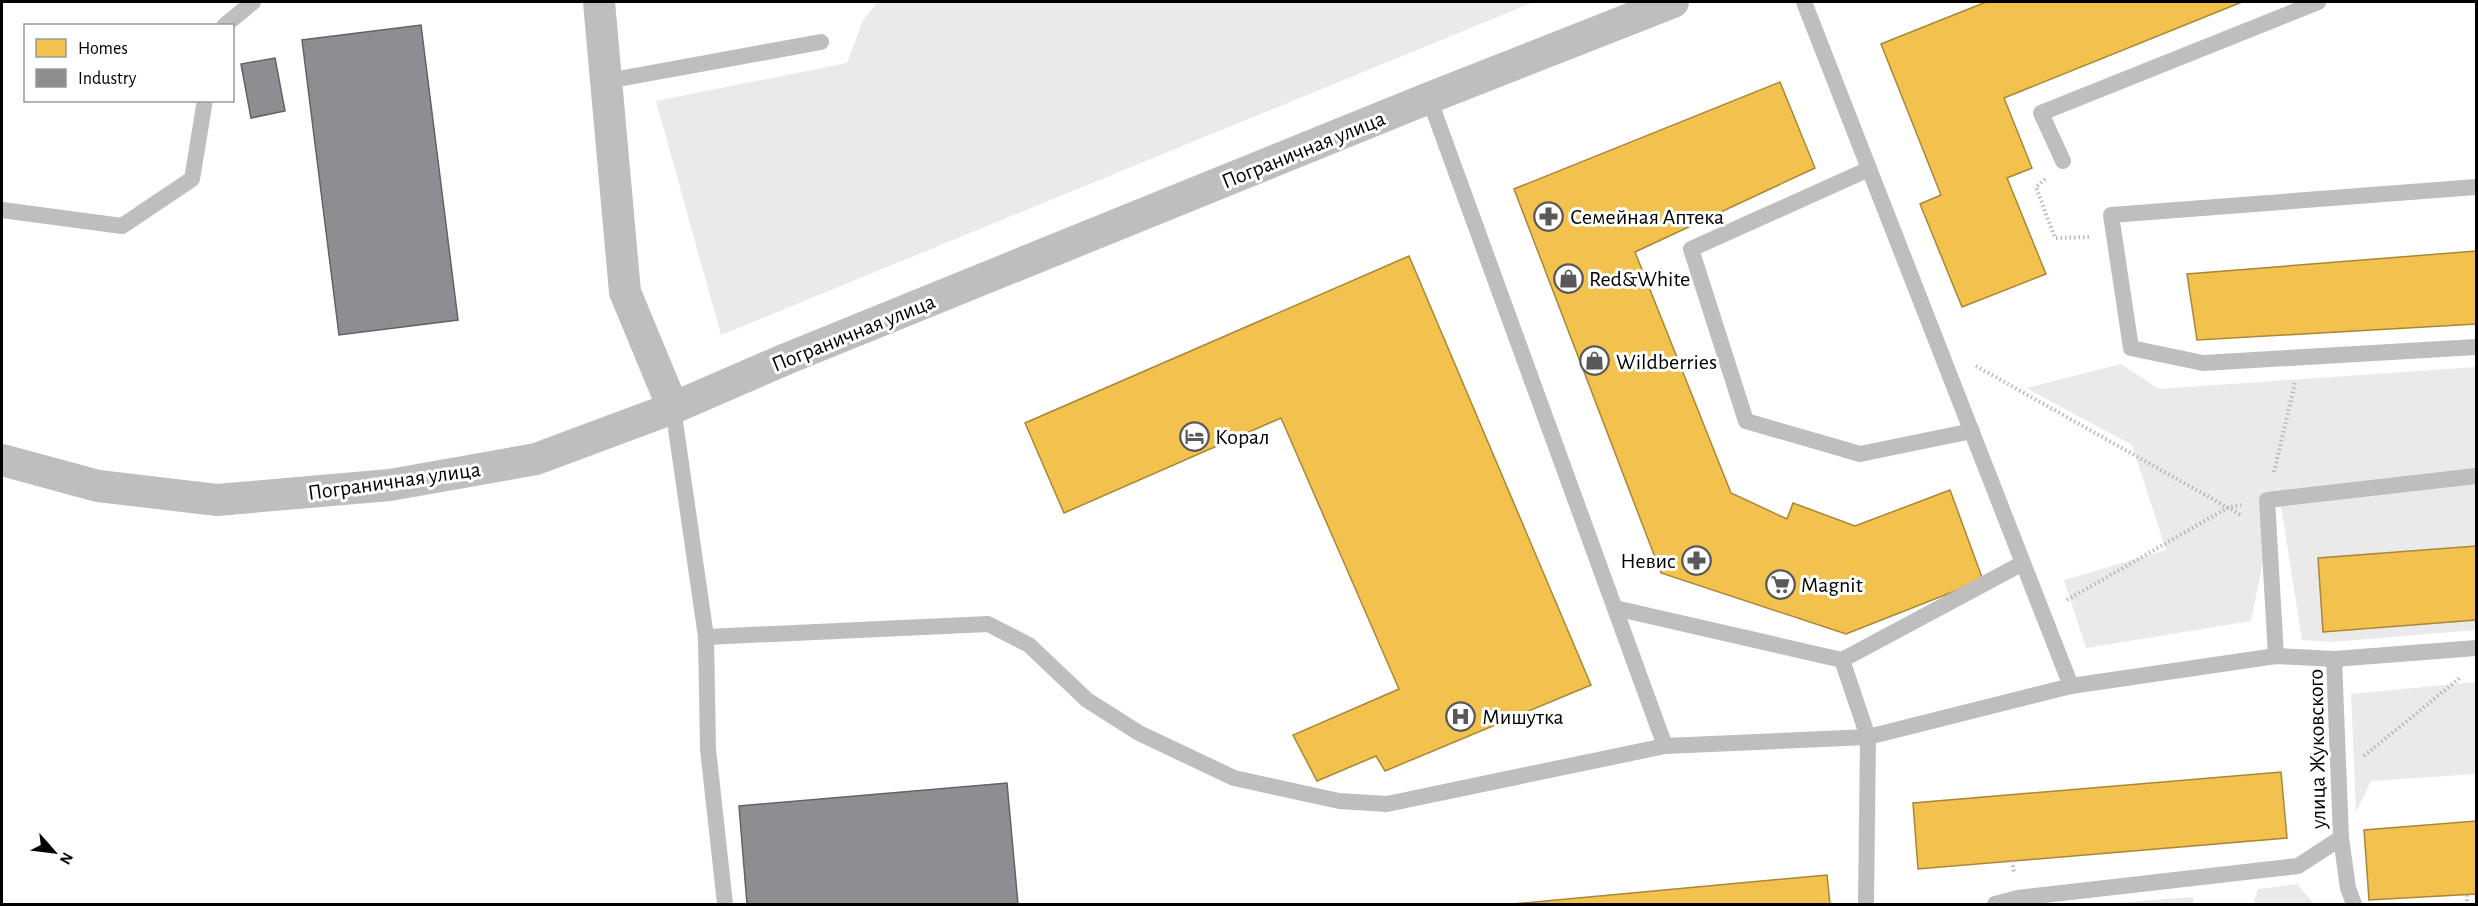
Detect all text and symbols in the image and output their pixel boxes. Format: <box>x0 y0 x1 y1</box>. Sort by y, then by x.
legend <box>24 24 234 102</box>
text: Homes <box>78 40 128 58</box>
text: Industry <box>78 70 137 88</box>
street label: Пограничная улица <box>1218 107 1388 193</box>
pharmacy icon: Семейная Аптека <box>1533 200 1565 232</box>
place label: Семейная Аптека <box>1570 206 1724 228</box>
shop icon: Red&White <box>1552 262 1584 294</box>
place label: Red&White <box>1589 268 1690 290</box>
street label: Пограничная улица <box>768 290 938 376</box>
shop icon: Wildberries <box>1579 345 1611 377</box>
place label: Wildberries <box>1616 351 1717 373</box>
hotel icon: Корал <box>1178 420 1210 452</box>
place label: Корал <box>1215 426 1269 448</box>
street label: Пограничная улица <box>306 458 482 504</box>
pharmacy icon: Невис <box>1681 544 1713 576</box>
place label: Невис <box>1620 550 1676 572</box>
supermarket icon: Magnit <box>1764 568 1796 600</box>
place label: Magnit <box>1801 574 1863 596</box>
street label: улица Жуковского <box>2305 669 2329 830</box>
hospital icon: Мишутка <box>1445 700 1477 732</box>
place label: Мишутка <box>1482 706 1564 728</box>
north arrow <box>24 822 84 882</box>
text: N <box>57 850 76 867</box>

